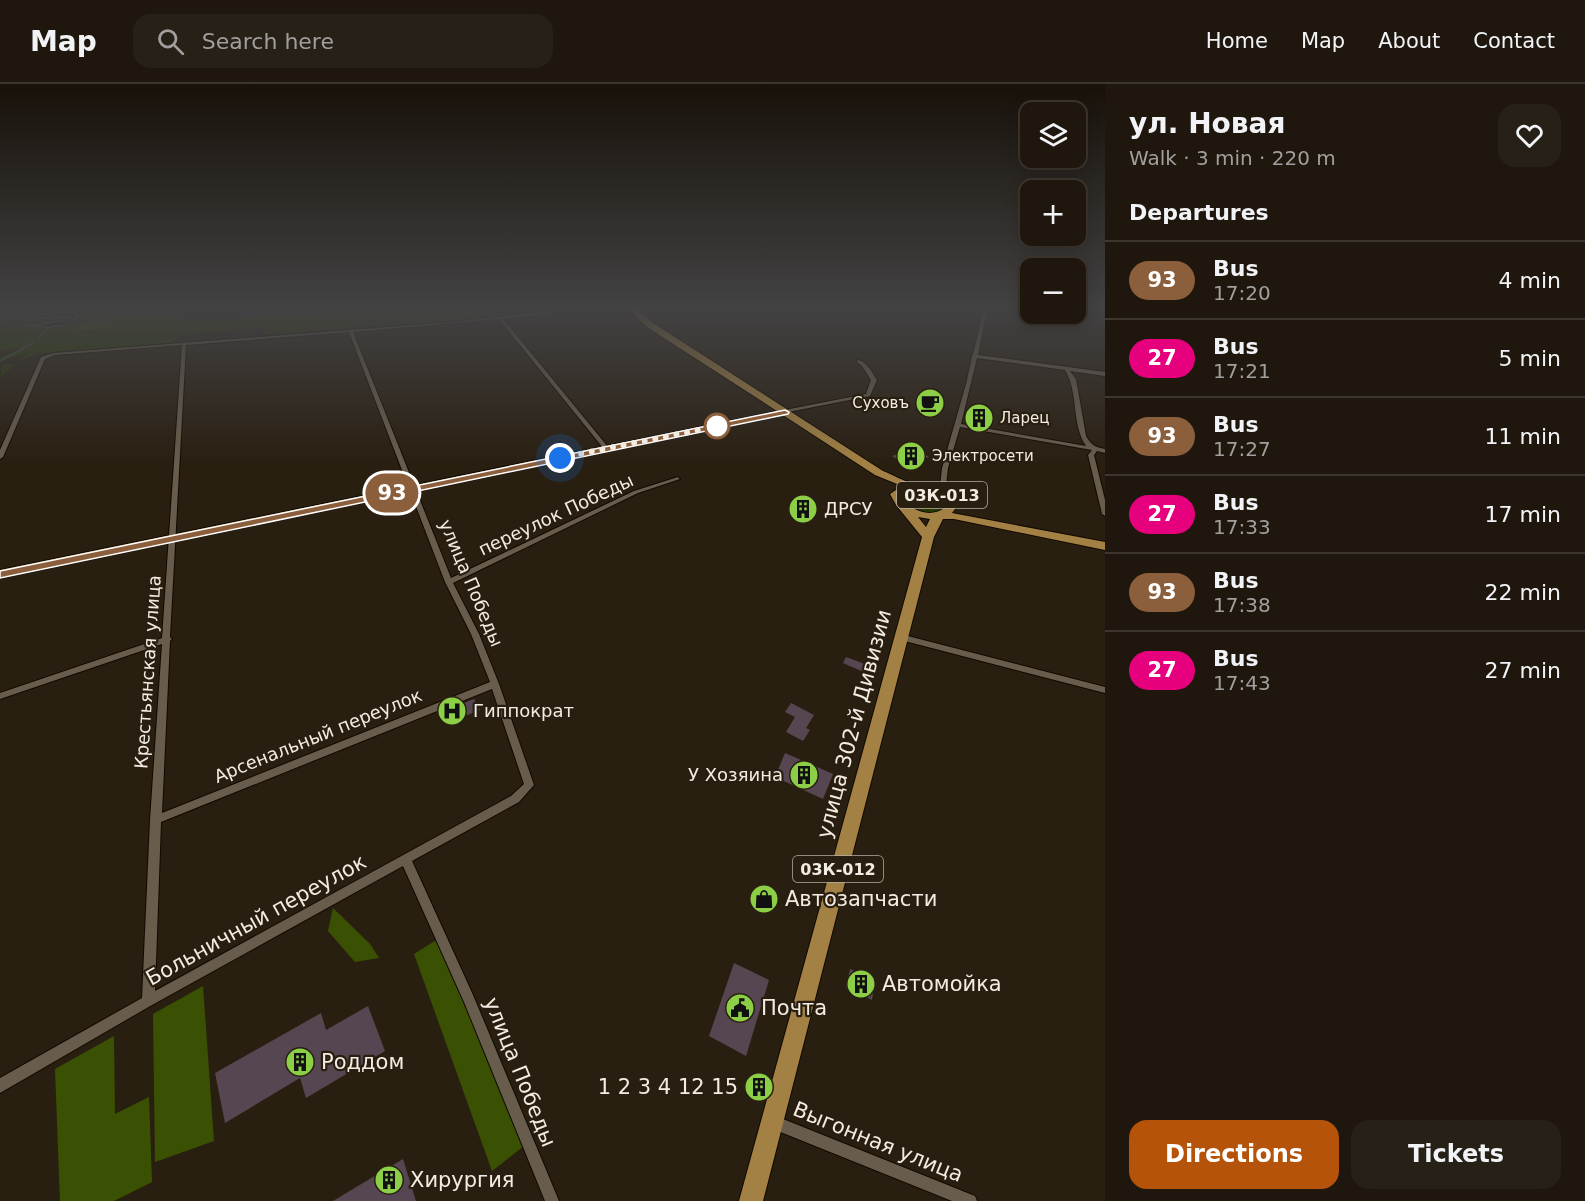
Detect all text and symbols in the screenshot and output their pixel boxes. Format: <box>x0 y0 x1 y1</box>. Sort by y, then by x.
search box <box>133 14 553 68</box>
text: Map <box>30 25 97 58</box>
icon: search <box>154 25 187 58</box>
text: Search here <box>202 29 334 54</box>
text: Home <box>1206 29 1268 53</box>
text: Map <box>1301 29 1345 53</box>
text: About <box>1378 29 1440 53</box>
text: Contact <box>1473 29 1555 53</box>
map controls <box>1020 102 1086 324</box>
button: layers <box>1020 102 1086 168</box>
button: heart <box>1498 104 1561 167</box>
text: ул. Новая <box>1129 107 1285 140</box>
text: Walk · 3 min · 220 m <box>1129 146 1336 170</box>
button: + <box>1020 180 1086 246</box>
text: Departures <box>1129 200 1269 225</box>
text: Bus <box>1213 256 1259 281</box>
button: − <box>1020 258 1086 324</box>
text: 93 <box>1147 268 1177 292</box>
text: 4 min <box>1499 268 1561 293</box>
text: 17:20 <box>1213 281 1271 305</box>
text: Bus <box>1213 334 1259 359</box>
text: 27 <box>1147 346 1177 370</box>
text: 5 min <box>1499 346 1561 371</box>
text: 17:21 <box>1213 359 1271 383</box>
cafe icon: Суховъ <box>914 387 946 419</box>
place label: Суховъ <box>852 394 909 412</box>
building icon: Ларец <box>963 402 995 434</box>
place label: Ларец <box>1000 409 1049 427</box>
text: Bus <box>1213 412 1259 437</box>
unlabelled marker <box>704 413 730 439</box>
text: 93 <box>1147 424 1177 448</box>
text: 11 min <box>1485 424 1561 449</box>
text: 17:27 <box>1213 437 1271 461</box>
building icon: Электросети <box>895 440 927 472</box>
your location <box>545 443 575 473</box>
place label: Электросети <box>932 447 1034 465</box>
street label: переулок Победы <box>475 469 637 560</box>
line badge: 93 <box>365 474 419 512</box>
text: 93 <box>377 481 407 505</box>
road number: 03К-013 <box>897 482 987 508</box>
text: Bus <box>1213 490 1259 515</box>
building icon: ДРСУ <box>787 493 819 525</box>
place label: ДРСУ <box>824 498 872 519</box>
text: 27 <box>1147 502 1177 526</box>
text: 17 min <box>1485 502 1561 527</box>
text: 17:33 <box>1213 515 1271 539</box>
street label: улица Победы <box>435 516 508 650</box>
text: Bus <box>1213 568 1259 593</box>
street label: Крестьянская улица <box>130 574 165 770</box>
text: 93 <box>1147 580 1177 604</box>
text: 22 min <box>1485 580 1561 605</box>
text: 17:38 <box>1213 593 1271 617</box>
street label: улица 302-й Дивизии <box>812 607 896 841</box>
text: Bus <box>1213 646 1259 671</box>
text: 27 <box>1147 658 1177 682</box>
text: 27 min <box>1485 658 1561 683</box>
text: 17:43 <box>1213 671 1271 695</box>
street label: Арсенальный переулок <box>211 684 425 787</box>
hospital icon: Гиппократ <box>436 695 468 727</box>
place label: Гиппократ <box>473 700 574 721</box>
building icon: У Хозяина <box>788 759 820 791</box>
place label: У Хозяина <box>688 764 783 785</box>
street label: Больничный переулок <box>142 849 370 991</box>
road number: 03К-012 <box>793 856 883 882</box>
shop icon: Автозапчасти <box>748 883 780 915</box>
place label: Автозапчасти <box>785 887 937 911</box>
building icon: Автомойка <box>845 968 877 1000</box>
place label: Автомойка <box>882 972 1002 996</box>
public building icon: Почта <box>724 992 756 1024</box>
street label: улица Победы <box>479 994 561 1150</box>
place label: Почта <box>761 996 827 1020</box>
building icon: Роддом <box>284 1046 316 1078</box>
place label: Роддом <box>321 1050 404 1074</box>
building icon: 1 2 3 4 12 15 <box>743 1071 775 1103</box>
place label: 1 2 3 4 12 15 <box>598 1075 738 1099</box>
street label: Выгонная улица <box>790 1097 966 1187</box>
button: Directions <box>1129 1120 1339 1189</box>
button: Tickets <box>1351 1120 1561 1189</box>
building icon: Хирургия <box>373 1164 405 1196</box>
place label: Хирургия <box>410 1168 514 1192</box>

